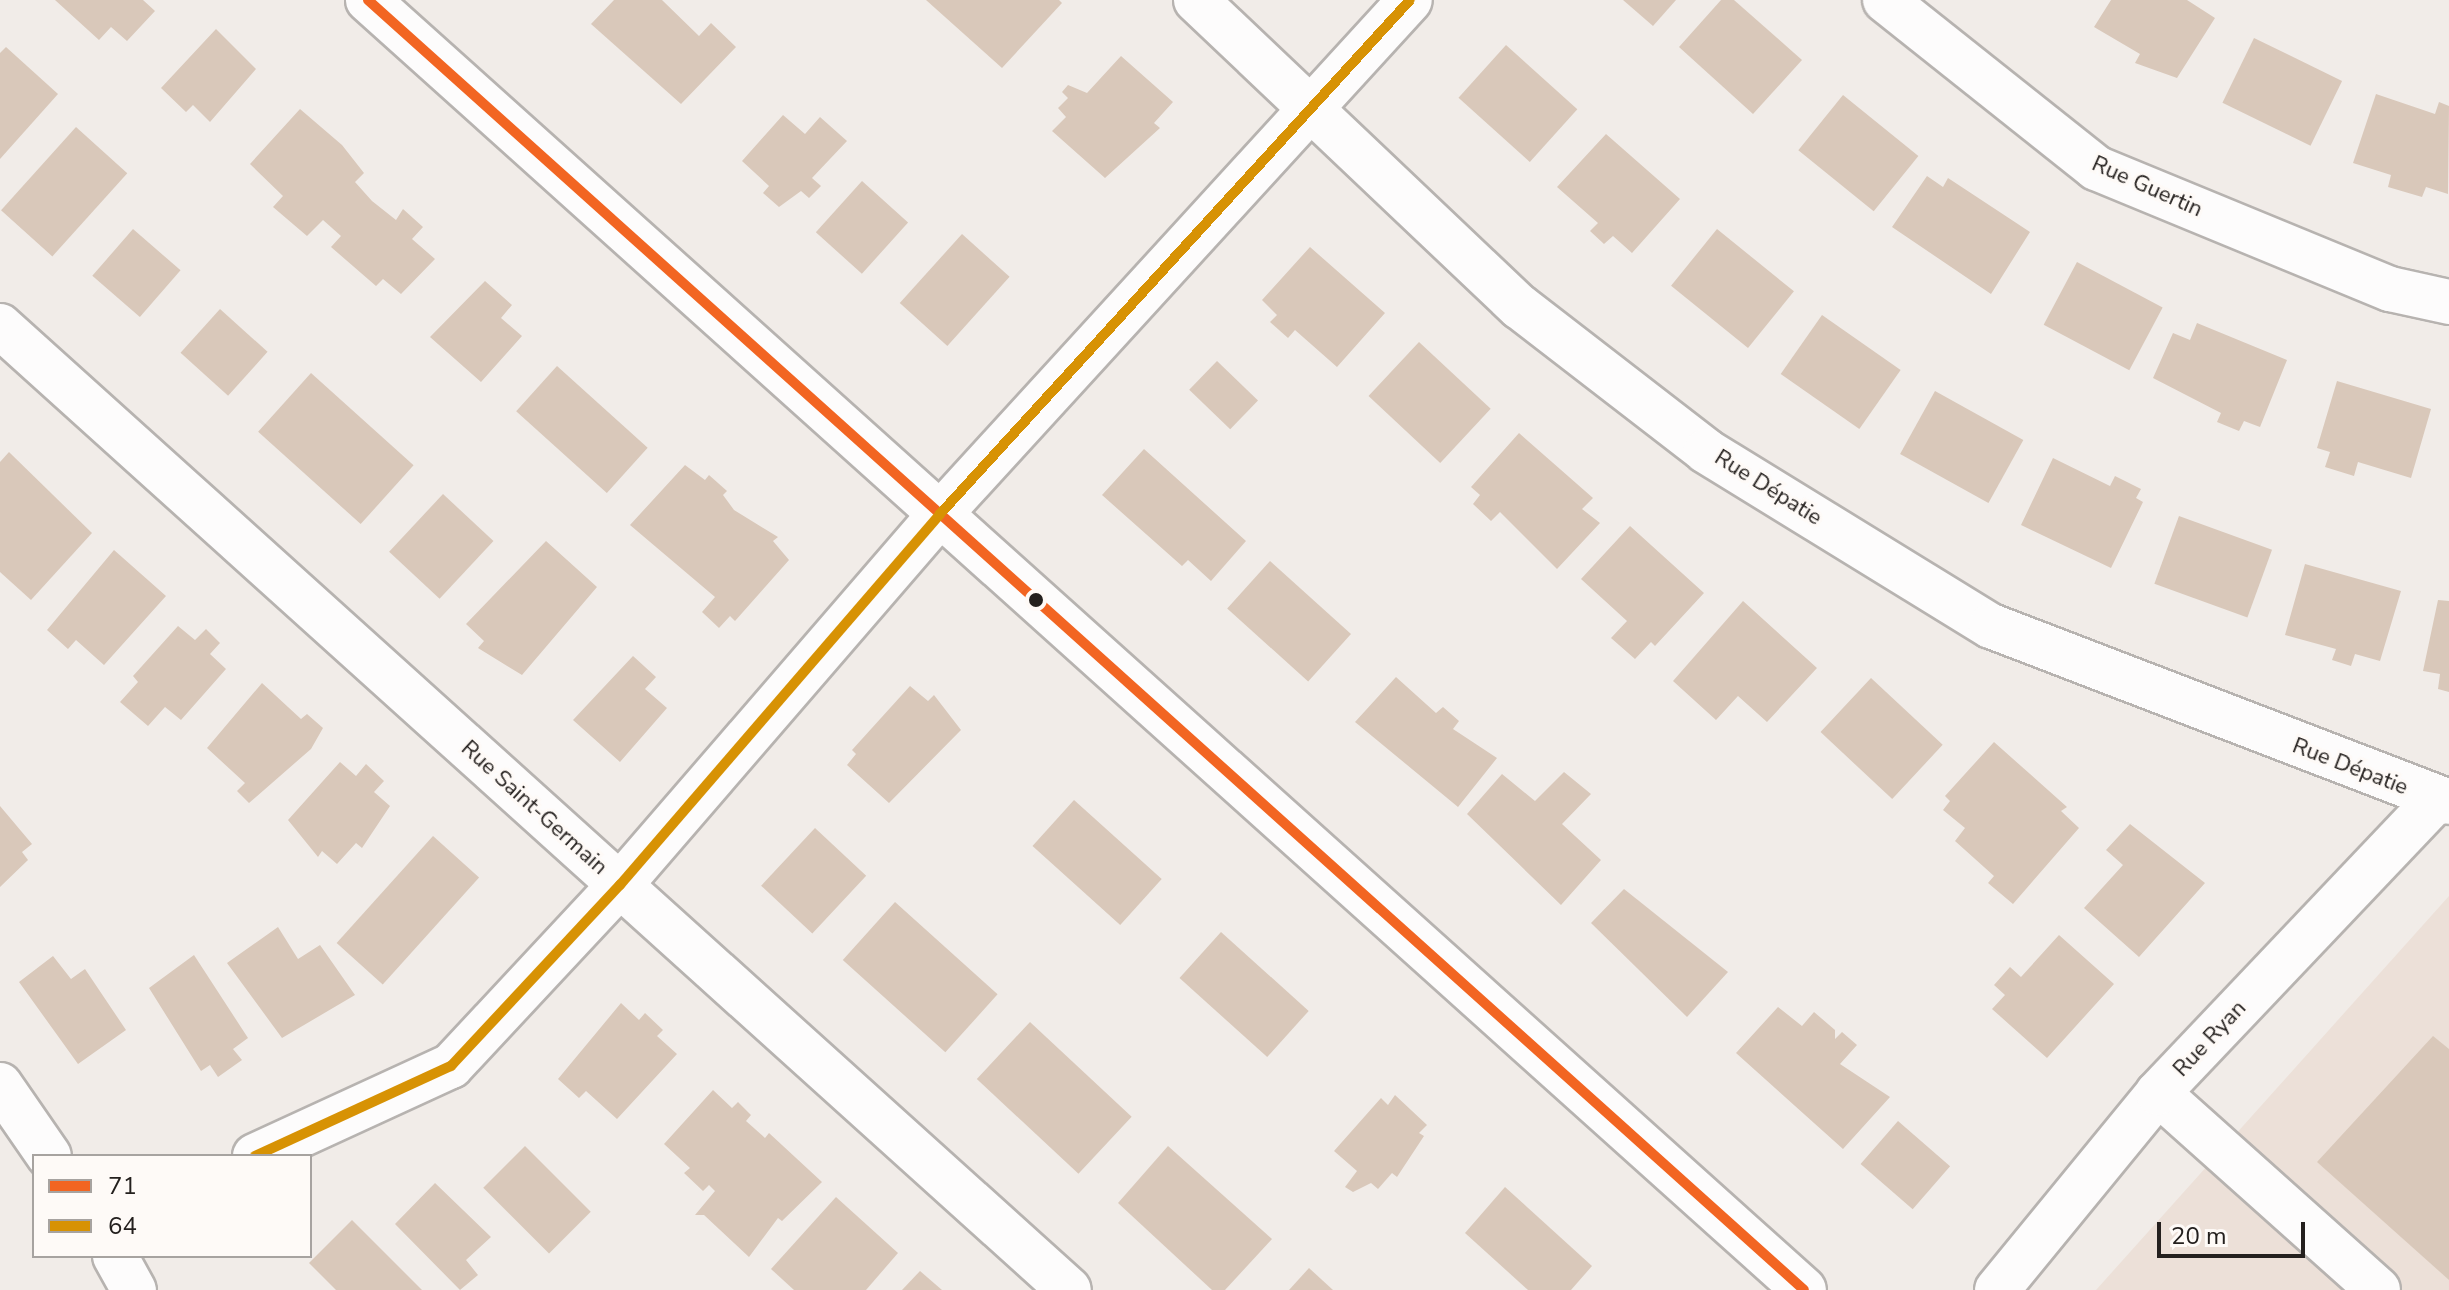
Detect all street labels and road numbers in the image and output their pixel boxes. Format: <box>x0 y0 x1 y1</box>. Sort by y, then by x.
street label: Rue Guertin <box>2088 151 2206 223</box>
street label: Rue Dépatie <box>1710 445 1826 531</box>
street label: Rue Dépatie <box>2289 733 2411 801</box>
street label: Rue Saint-Germain <box>455 735 613 881</box>
street label: Rue Ryan <box>2168 995 2252 1083</box>

